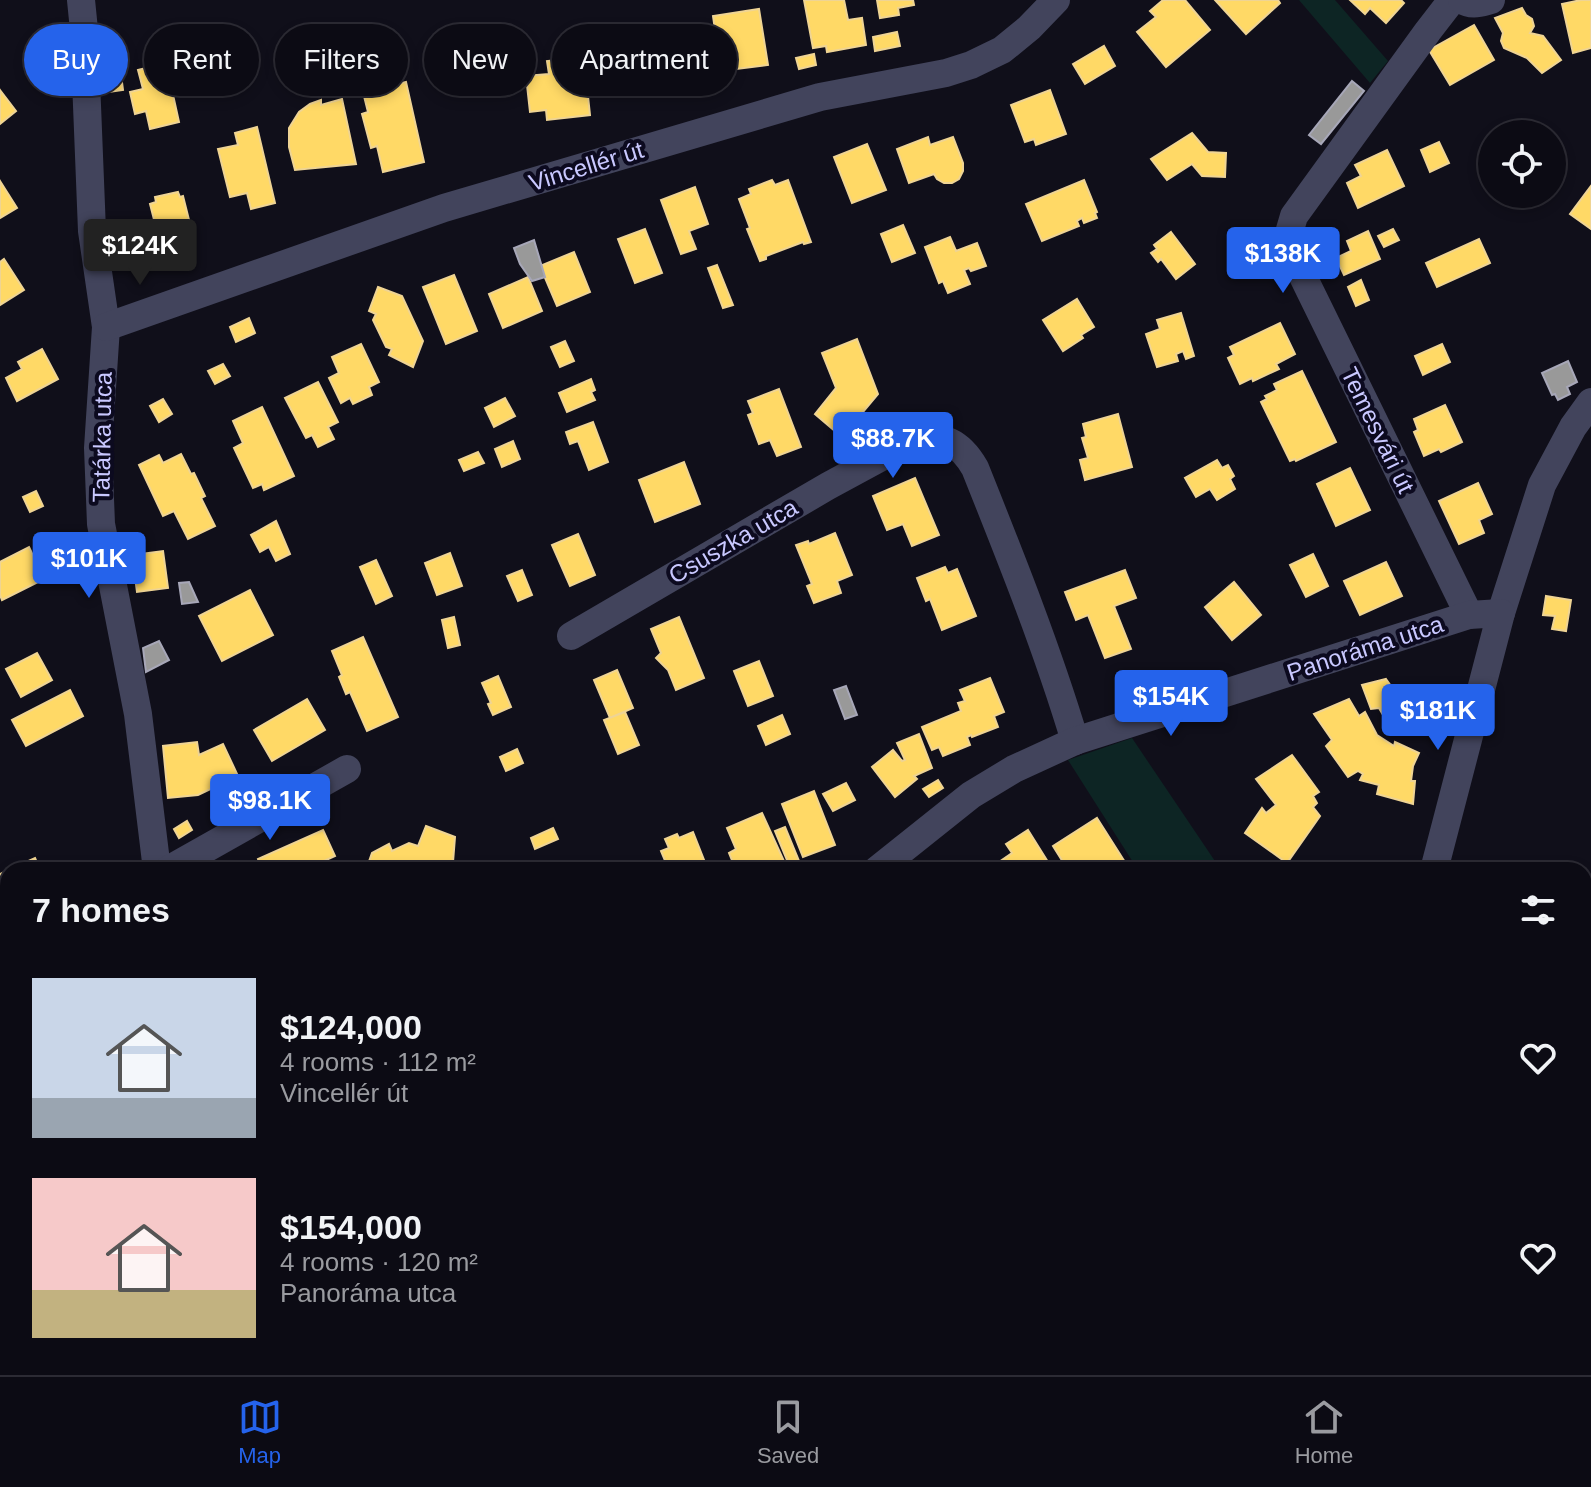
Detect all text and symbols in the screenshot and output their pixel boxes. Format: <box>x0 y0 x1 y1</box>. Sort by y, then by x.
chip: Buy <box>24 24 128 96</box>
chip: Rent <box>144 24 259 96</box>
chip: Filters <box>275 24 408 96</box>
chip: New <box>424 24 536 96</box>
chip: Apartment <box>552 24 737 96</box>
map controls <box>1478 120 1566 208</box>
button: locate <box>1478 120 1566 208</box>
street label: Vincellér út <box>525 136 647 196</box>
pin: $124K <box>84 219 196 287</box>
pin: $138K <box>1227 227 1339 295</box>
text: $124K <box>102 230 178 260</box>
text: $138K <box>1245 238 1321 268</box>
street label: Temesvári út <box>1336 363 1420 497</box>
street label: Tatárka utca <box>87 371 117 503</box>
pin: $88.7K <box>828 412 958 480</box>
text: $88.7K <box>851 423 935 453</box>
street label: Csuszka utca <box>664 493 803 589</box>
pin: $101K <box>33 532 145 600</box>
text: $101K <box>51 543 127 573</box>
street label: Panoráma utca <box>1283 610 1447 686</box>
pin: $154K <box>1115 670 1227 738</box>
text: $154K <box>1133 681 1209 711</box>
pin: $181K <box>1382 684 1494 752</box>
text: $181K <box>1400 695 1476 725</box>
pin: $98.1K <box>205 774 335 842</box>
text: $98.1K <box>228 785 312 815</box>
icon: filters <box>1516 888 1560 932</box>
text: 7 homes <box>32 891 170 929</box>
text: $124,000 <box>280 1008 422 1046</box>
icon: home <box>96 1010 192 1106</box>
icon: heart <box>1516 1036 1560 1080</box>
text: 4 rooms · 112 m² <box>280 1047 476 1077</box>
text: Vincellér út <box>280 1078 408 1108</box>
text: $154,000 <box>280 1208 422 1246</box>
icon: home <box>96 1210 192 1306</box>
icon: heart <box>1516 1236 1560 1280</box>
text: 4 rooms · 120 m² <box>280 1247 478 1277</box>
text: Panoráma utca <box>280 1278 456 1308</box>
tab: Map <box>238 1395 282 1469</box>
tab: Saved <box>757 1395 819 1469</box>
tab: Home <box>1295 1395 1353 1469</box>

